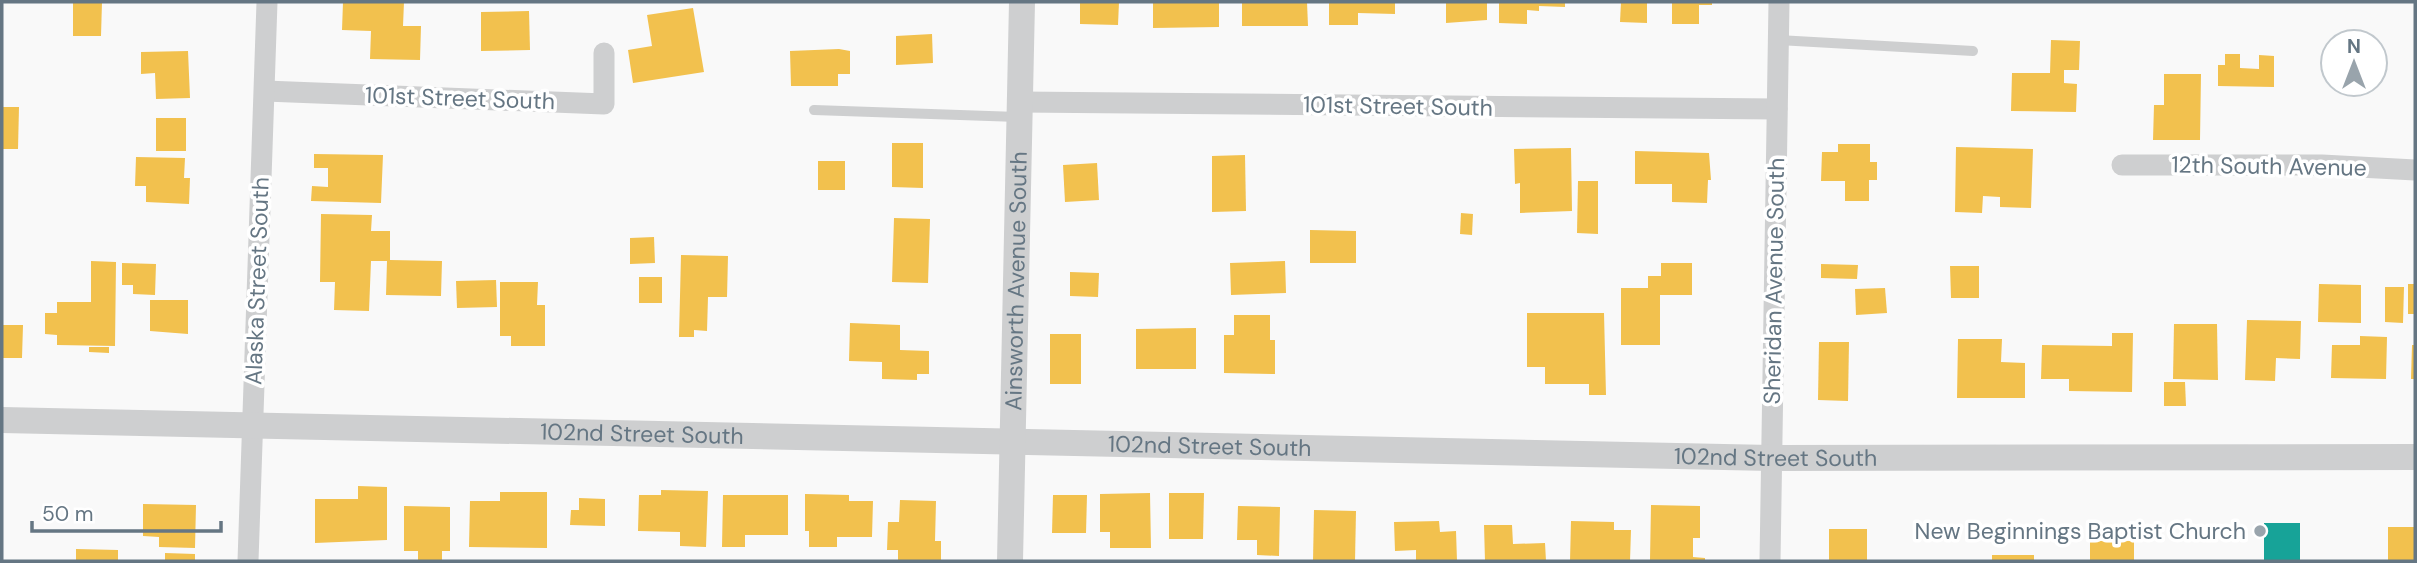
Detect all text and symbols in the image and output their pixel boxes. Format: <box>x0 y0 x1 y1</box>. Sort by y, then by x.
north arrow <box>2319 28 2389 98</box>
text: N <box>2347 34 2361 59</box>
street label: 101st Street South <box>365 80 555 116</box>
street label: 101st Street South <box>1303 89 1493 123</box>
street label: 12th South Avenue <box>2171 149 2367 183</box>
street label: Ainsworth Avenue South <box>998 151 1034 411</box>
street label: Sheridan Avenue South <box>1757 157 1791 405</box>
street label: Alaska Street South <box>238 176 276 386</box>
street label: 102nd Street South <box>540 417 744 451</box>
street label: 102nd Street South <box>1108 429 1312 463</box>
street label: 102nd Street South <box>1674 441 1877 473</box>
scale bar <box>32 490 220 534</box>
text: 50 m <box>42 500 93 528</box>
place label: New Beginnings Baptist Church <box>1915 516 2246 546</box>
marker: New Beginnings Baptist Church <box>2252 523 2268 539</box>

